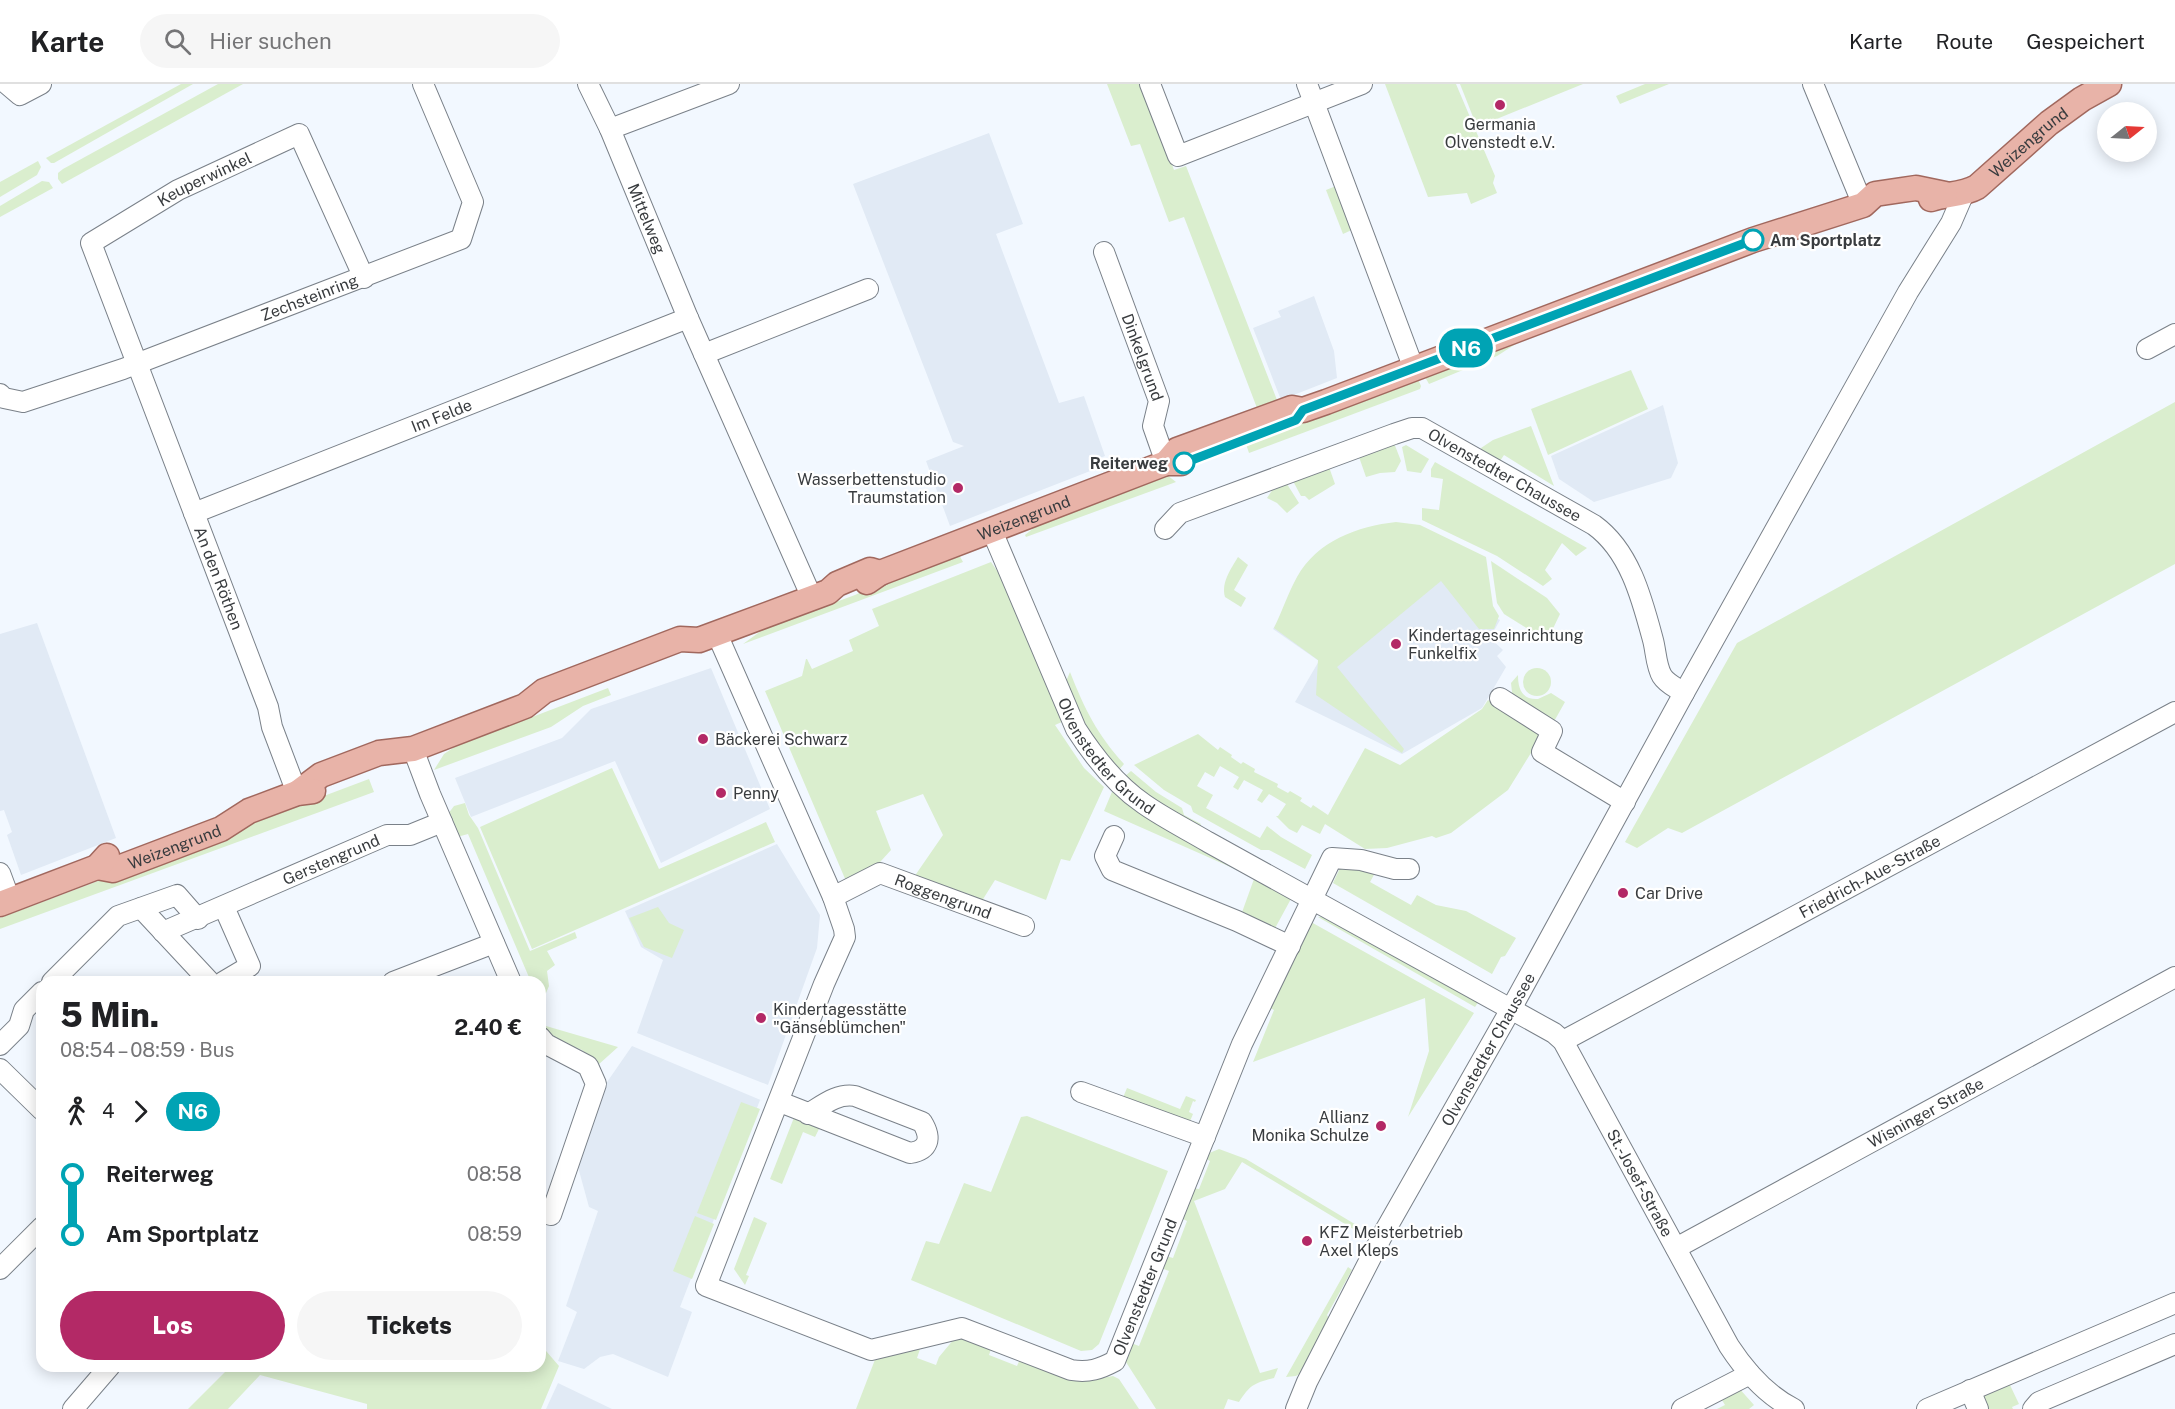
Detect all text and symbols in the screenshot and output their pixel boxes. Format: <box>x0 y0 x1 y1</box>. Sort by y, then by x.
search box <box>140 14 560 68</box>
text: Karte <box>30 25 104 58</box>
icon: search <box>161 25 194 58</box>
text: Hier suchen <box>209 28 332 54</box>
text: Karte <box>1849 29 1903 54</box>
text: Route <box>1936 29 1993 54</box>
text: Gespeichert <box>2026 29 2145 54</box>
marker: Germania Olvenstedt e.V. <box>1493 98 1507 112</box>
north arrow <box>2097 102 2157 162</box>
map controls <box>2097 102 2157 162</box>
street label: Weizengrund <box>1985 103 2072 182</box>
place label: Germania Olvenstedt e.V. <box>1445 115 1555 152</box>
street label: Keuperwinkel <box>154 148 255 210</box>
street label: Mittelweg <box>624 181 670 257</box>
marker: Am Sportplatz <box>1742 229 1764 251</box>
place label: Am Sportplatz <box>1770 231 1881 250</box>
street label: Zechsteinring <box>258 270 361 325</box>
street label: Dinkelgrund <box>1118 311 1167 403</box>
line badge: N6 <box>1439 328 1493 368</box>
text: N6 <box>1451 336 1481 361</box>
street label: Im Felde <box>408 395 475 436</box>
street label: Olvenstedter Chaussee <box>1425 424 1584 526</box>
marker: Reiterweg <box>1173 452 1195 474</box>
place label: Reiterweg <box>1090 454 1168 473</box>
place label: Wasserbettenstudio Traumstation <box>797 470 946 507</box>
marker: Wasserbettenstudio Traumstation <box>951 481 965 495</box>
street label: Weizengrund <box>975 492 1073 545</box>
street label: An den Röthen <box>190 524 247 632</box>
place label: Kindertageseinrichtung Funkelfix <box>1408 626 1583 663</box>
marker: Kindertageseinrichtung Funkelfix <box>1389 637 1403 651</box>
street label: Olvenstedter Grund <box>1054 695 1158 819</box>
place label: Bäckerei Schwarz <box>715 730 848 749</box>
marker: Bäckerei Schwarz <box>696 732 710 746</box>
place label: Penny <box>733 784 779 803</box>
marker: Penny <box>714 786 728 800</box>
street label: Weizengrund <box>125 821 224 873</box>
street label: Gerstengrund <box>280 830 382 889</box>
street label: Friedrich-Aue-Straße <box>1796 831 1944 922</box>
street label: Roggengrund <box>892 870 994 923</box>
place label: Car Drive <box>1635 884 1703 903</box>
marker: Car Drive <box>1616 886 1630 900</box>
street label: Olvenstedter Chaussee <box>1438 970 1539 1129</box>
text: 5 Min. <box>60 996 159 1034</box>
place label: Kindertagesstätte "Gänseblümchen" <box>773 1000 907 1037</box>
marker: Kindertagesstätte "Gänseblümchen" <box>754 1011 768 1025</box>
text: 2.40 € <box>454 1014 522 1040</box>
text: 08:54 – 08:59 · Bus <box>60 1038 234 1062</box>
street label: Wisninger Straße <box>1865 1074 1987 1152</box>
icon: walk <box>60 1095 93 1128</box>
icon: forward <box>124 1095 157 1128</box>
text: 4 <box>102 1099 115 1123</box>
text: N6 <box>178 1099 208 1124</box>
place label: Allianz Monika Schulze <box>1252 1108 1369 1145</box>
marker: Allianz Monika Schulze <box>1374 1119 1388 1133</box>
street label: St.-Josef-Straße <box>1603 1126 1677 1240</box>
text: Reiterweg <box>106 1161 214 1187</box>
text: 08:58 <box>467 1162 522 1186</box>
street label: Olvenstedter Grund <box>1109 1216 1181 1359</box>
text: Am Sportplatz <box>106 1221 259 1247</box>
text: 08:59 <box>467 1222 522 1246</box>
place label: KFZ Meisterbetrieb Axel Kleps <box>1319 1223 1463 1260</box>
marker: KFZ Meisterbetrieb Axel Kleps <box>1300 1234 1314 1248</box>
button: Los <box>60 1291 285 1360</box>
button: Tickets <box>297 1291 522 1360</box>

